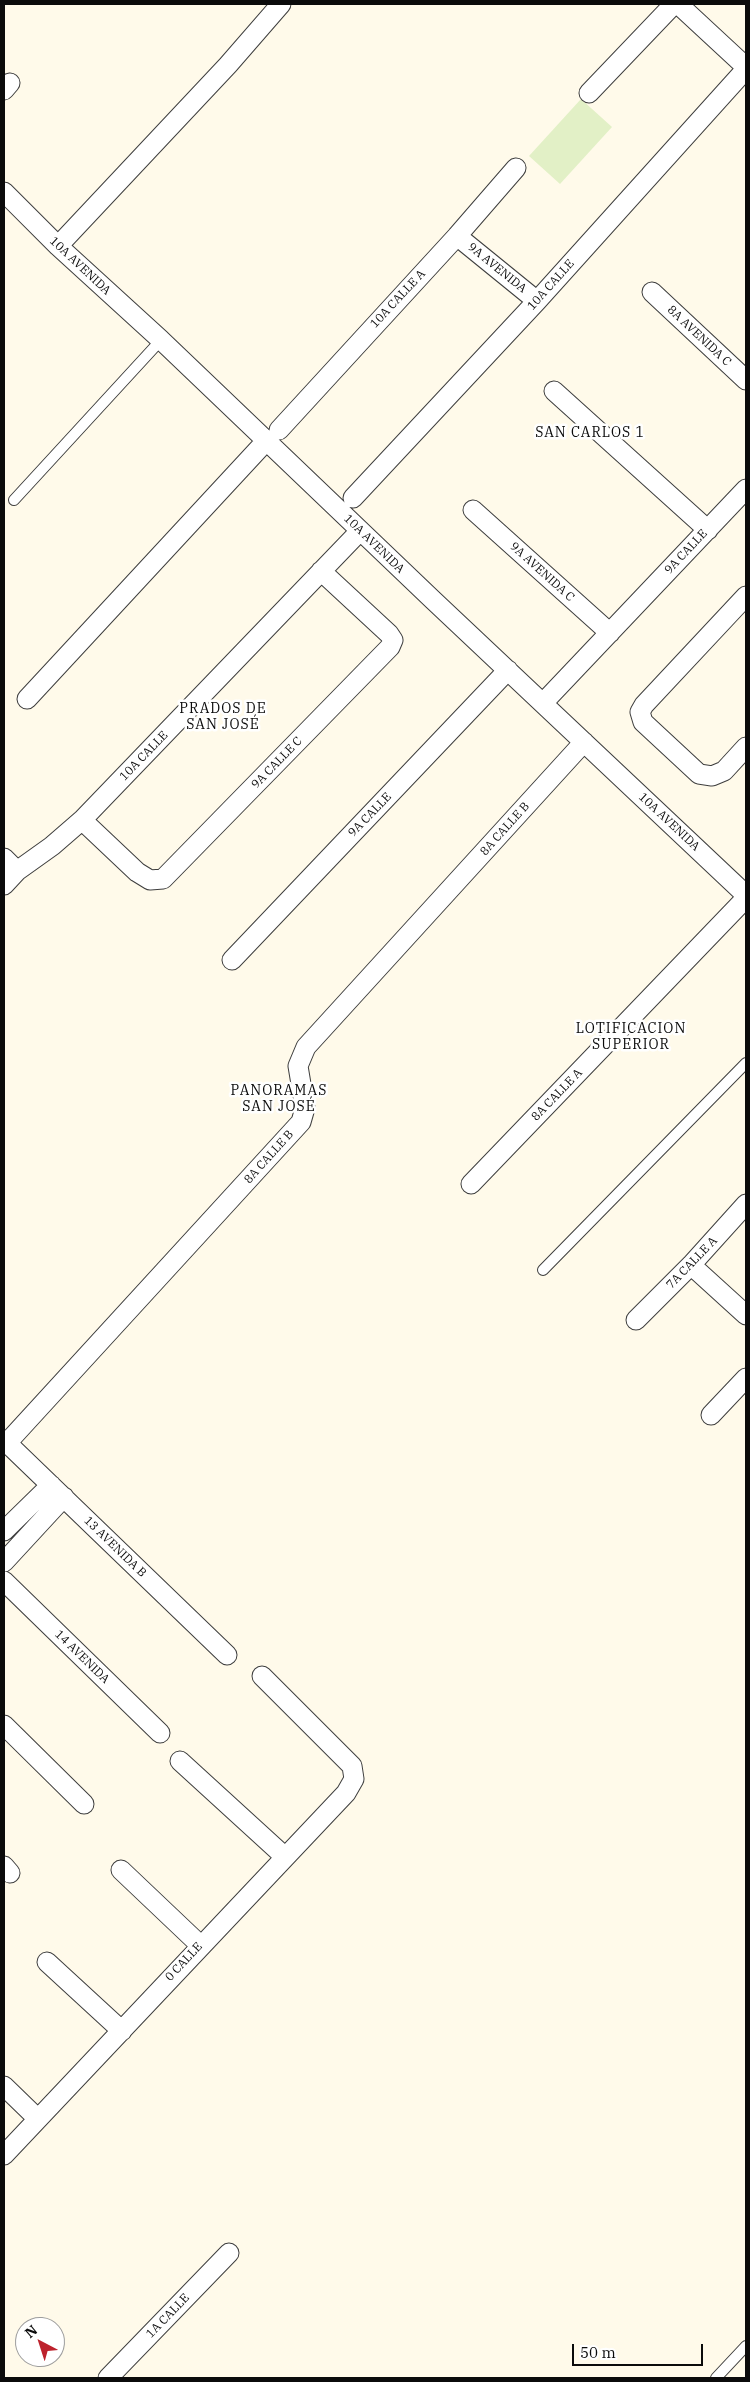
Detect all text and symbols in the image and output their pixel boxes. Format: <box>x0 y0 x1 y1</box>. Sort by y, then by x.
street label: 10A AVENIDA <box>46 234 114 298</box>
street label: 9A AVENIDA <box>465 240 529 296</box>
street label: 10A CALLE <box>525 257 577 313</box>
street label: 10A CALLE A <box>367 267 429 331</box>
street label: 8A AVENIDA C <box>664 303 734 369</box>
district label: SAN CARLOS 1 <box>534 425 646 441</box>
street label: 10A AVENIDA <box>341 512 407 576</box>
street label: 9A CALLE <box>662 527 710 577</box>
street label: 9A AVENIDA C <box>507 539 577 605</box>
district label: PRADOS DE SAN JOSÉ <box>178 701 268 734</box>
street label: 10A CALLE <box>117 728 171 784</box>
street label: 9A CALLE C <box>249 734 305 792</box>
street label: 9A CALLE <box>345 790 395 840</box>
street label: 10A AVENIDA <box>635 790 703 854</box>
street label: 8A CALLE B <box>477 799 533 859</box>
district label: LOTIFICACION SUPERIOR <box>574 1021 688 1054</box>
street label: 8A CALLE A <box>529 1066 585 1124</box>
district label: PANORAMAS SAN JOSÉ <box>229 1083 329 1116</box>
street label: 8A CALLE B <box>241 1127 297 1187</box>
street label: 7A CALLE A <box>664 1234 720 1292</box>
street label: 13 AVENIDA B <box>81 1514 149 1580</box>
street label: 14 AVENIDA <box>52 1627 112 1687</box>
street label: 0 CALLE <box>162 1940 206 1984</box>
street label: 1A CALLE <box>143 2291 193 2341</box>
north arrow <box>15 2317 65 2367</box>
text: N <box>21 2321 41 2342</box>
scale bar <box>575 2334 706 2366</box>
text: 50 m <box>580 2343 616 2362</box>

